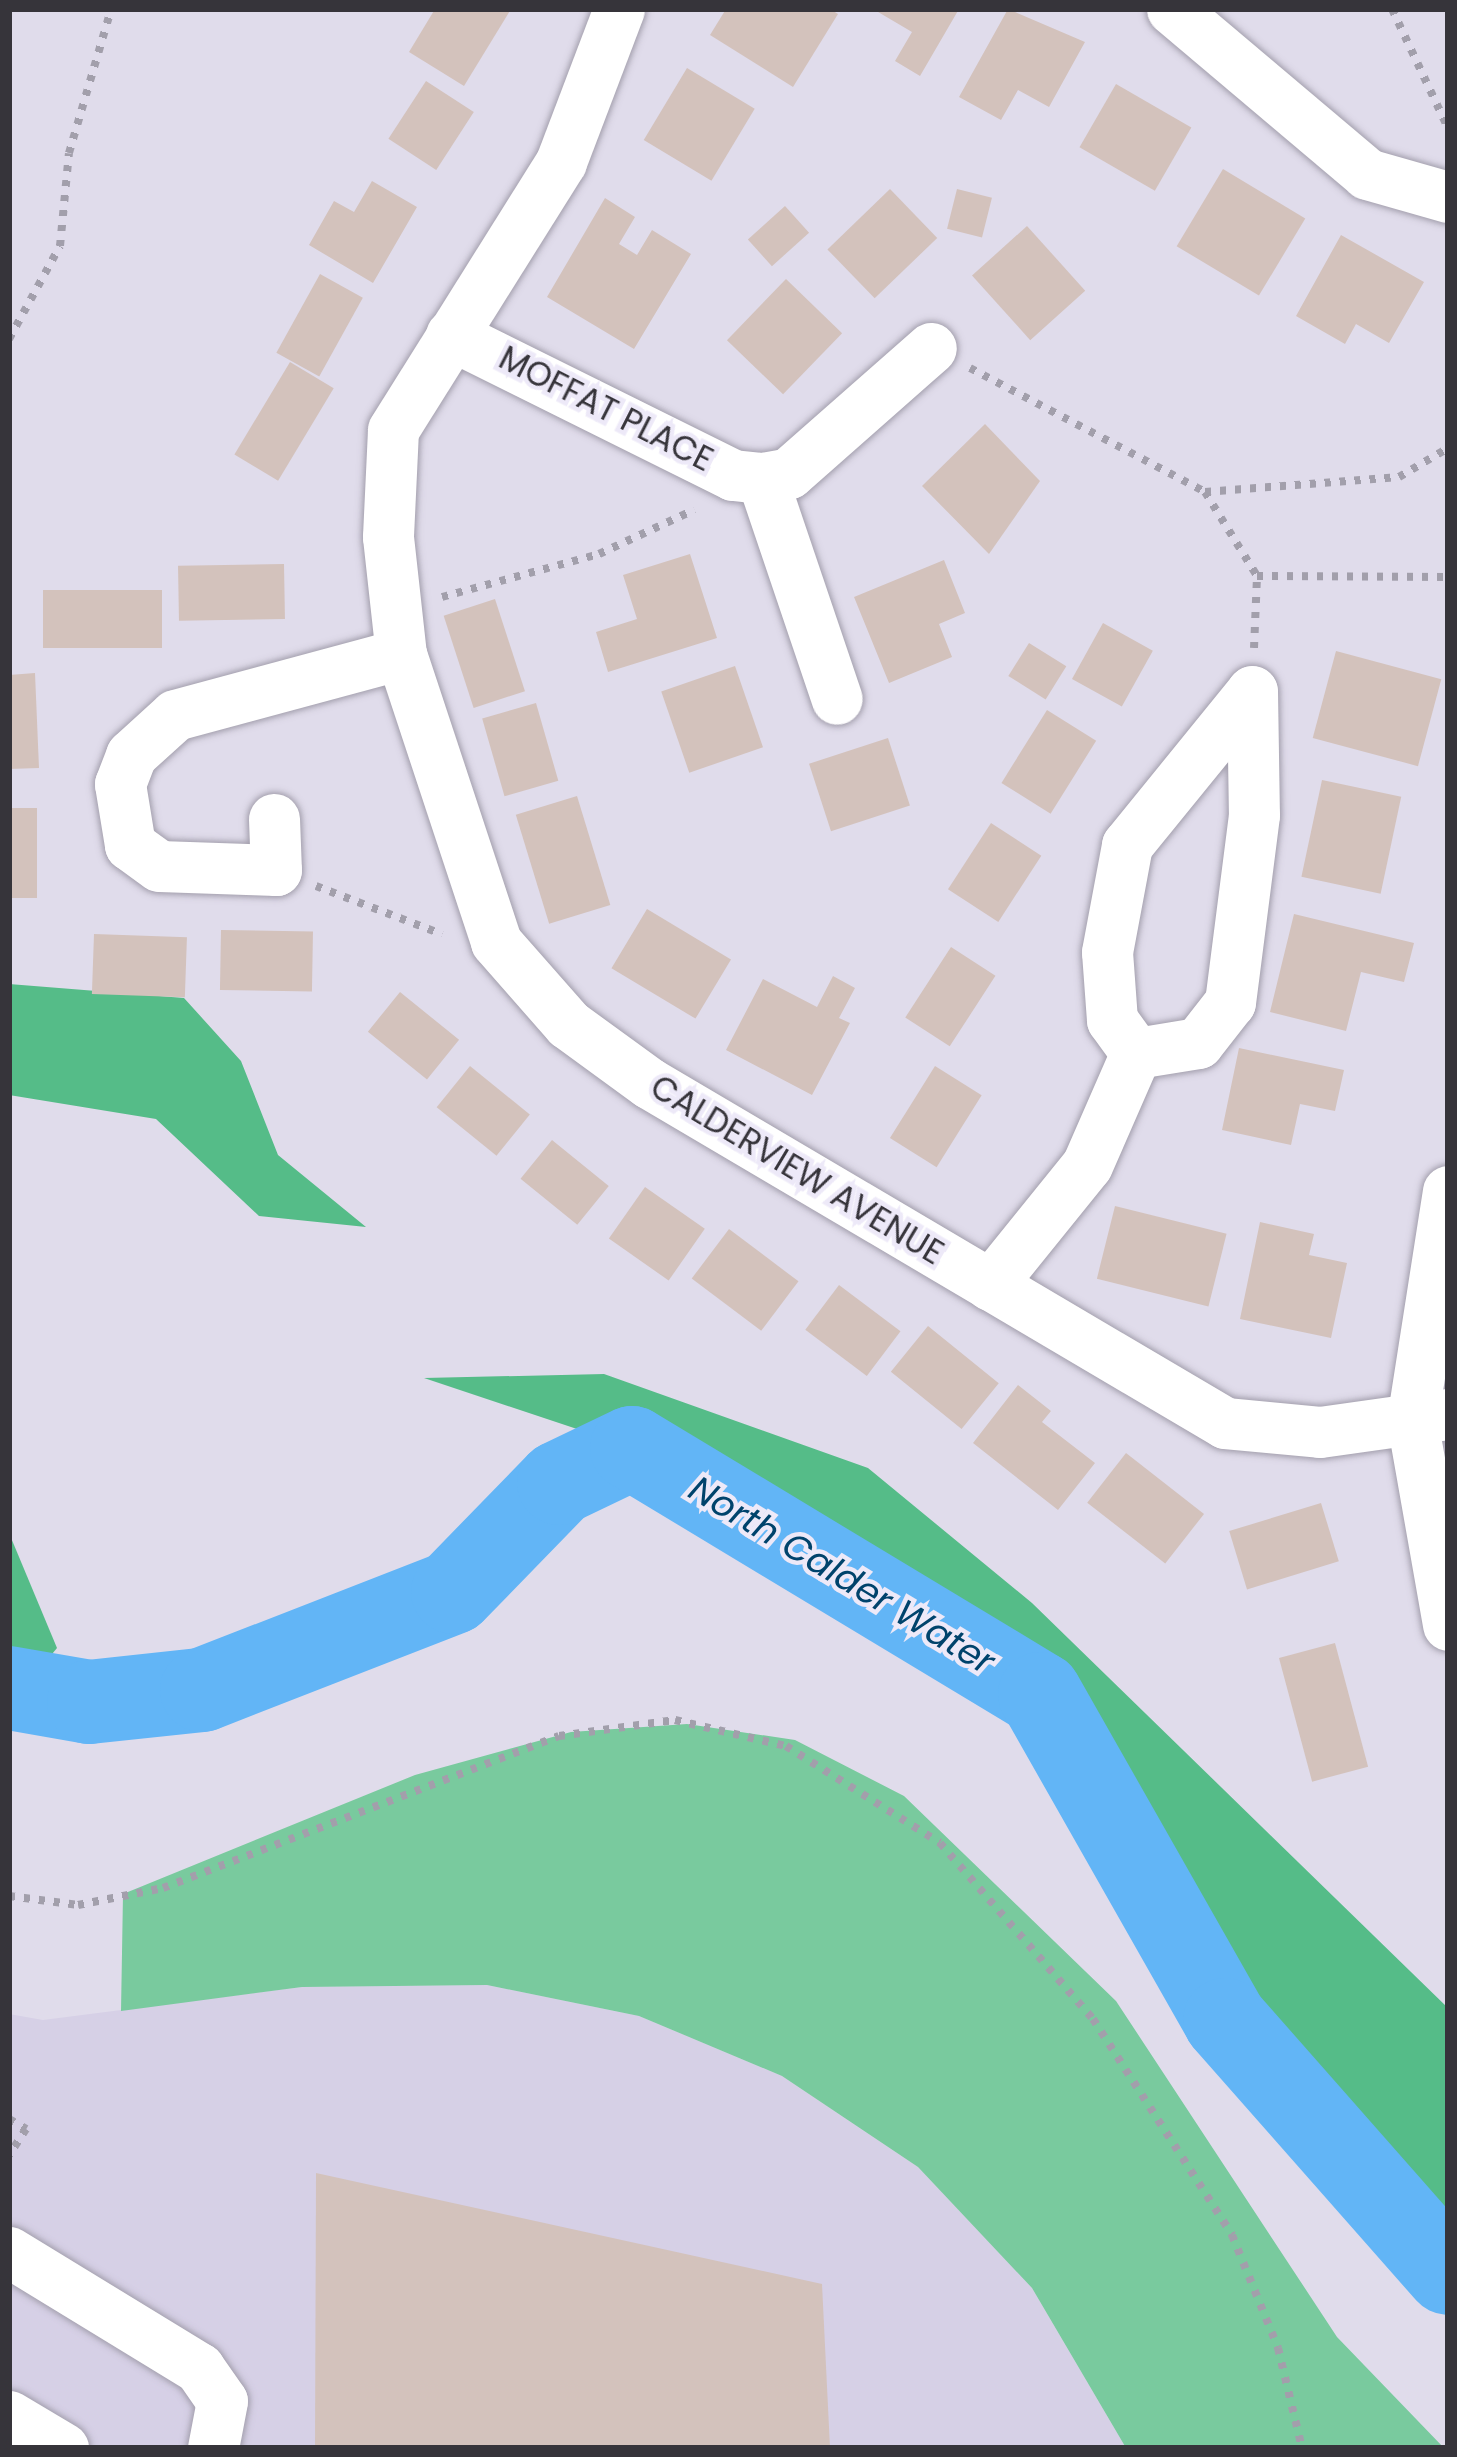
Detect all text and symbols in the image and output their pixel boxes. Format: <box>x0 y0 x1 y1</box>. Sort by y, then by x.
street label: MOFFAT PLACE <box>493 338 719 480</box>
street label: CALDERVIEW AVENUE <box>643 1067 951 1273</box>
water label: North Calder Water <box>681 1467 1003 1683</box>

